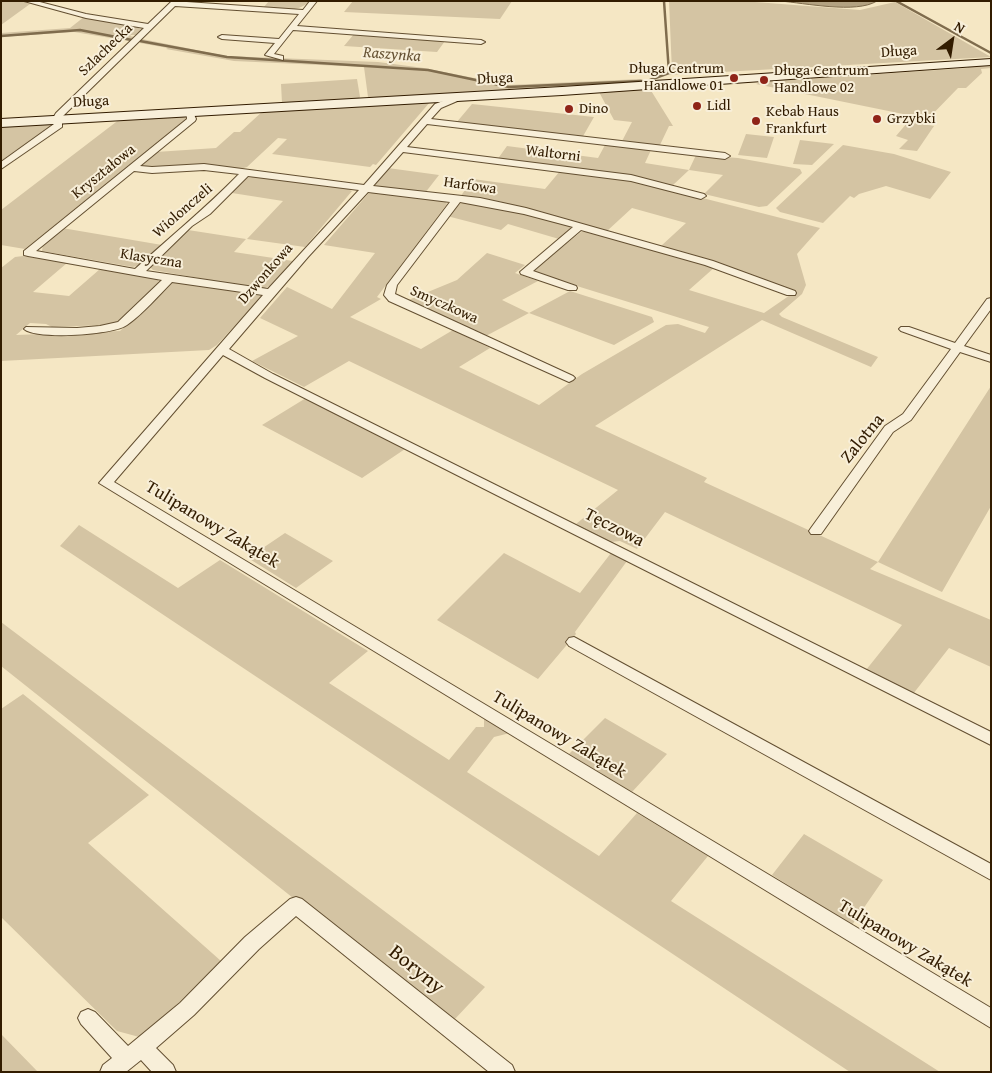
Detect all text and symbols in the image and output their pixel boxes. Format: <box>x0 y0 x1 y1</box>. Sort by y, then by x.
north arrow <box>927 15 977 65</box>
text: N <box>951 16 969 38</box>
street label: Szlachecka <box>75 20 137 80</box>
street label: Długa <box>880 42 918 62</box>
water label: Raszynka <box>362 43 422 67</box>
place label: Długa Centrum Handlowe 01 <box>629 60 724 95</box>
place label: Długa Centrum Handlowe 02 <box>774 62 869 97</box>
street label: Długa <box>476 69 514 89</box>
marker: Długa Centrum Handlowe 01 <box>728 72 740 84</box>
marker: Długa Centrum Handlowe 02 <box>758 74 770 86</box>
street label: Długa <box>72 92 110 112</box>
place label: Lidl <box>707 97 731 115</box>
place label: Dino <box>579 100 608 118</box>
marker: Lidl <box>691 100 703 112</box>
marker: Dino <box>563 103 575 115</box>
place label: Kebab Haus Frankfurt <box>766 103 839 138</box>
place label: Grzybki <box>887 110 936 128</box>
marker: Grzybki <box>871 113 883 125</box>
marker: Kebab Haus Frankfurt <box>750 115 762 127</box>
street label: Kryształowa <box>69 141 139 203</box>
street label: Waltorni <box>524 142 582 166</box>
street label: Harfowa <box>443 173 497 199</box>
street label: Wiolonczeli <box>149 180 217 242</box>
street label: Dzwonkowa <box>235 240 297 308</box>
street label: Klasyczna <box>119 245 183 273</box>
street label: Smyczkowa <box>407 282 481 328</box>
street label: Zalotna <box>837 410 889 468</box>
street label: Tulipanowy Zakątek <box>141 476 283 574</box>
street label: Tęczowa <box>580 504 648 552</box>
street label: Tulipanowy Zakątek <box>488 686 630 784</box>
street label: Tulipanowy Zakątek <box>834 895 976 993</box>
street label: Boryny <box>383 940 449 1000</box>

